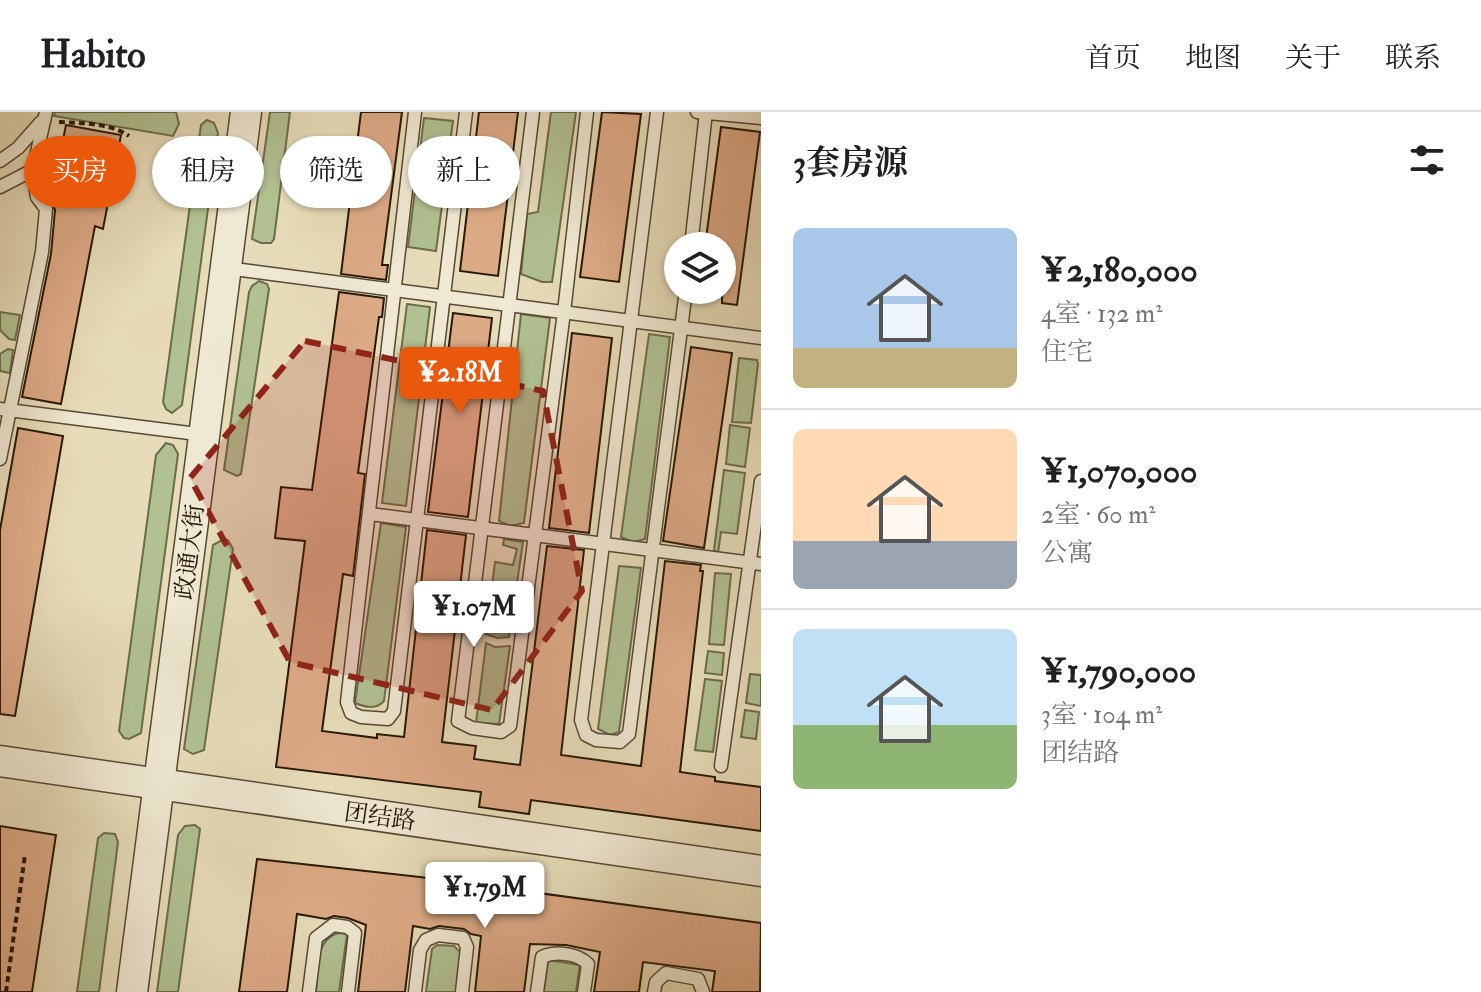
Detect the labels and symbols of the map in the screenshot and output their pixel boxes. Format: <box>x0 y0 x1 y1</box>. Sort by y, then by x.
pin: ¥2.18M <box>395 347 525 415</box>
street label: 政通大街 <box>169 502 211 602</box>
pin: ¥1.07M <box>409 581 539 649</box>
street label: 团结路 <box>342 797 418 837</box>
pin: ¥1.79M <box>420 862 550 930</box>

